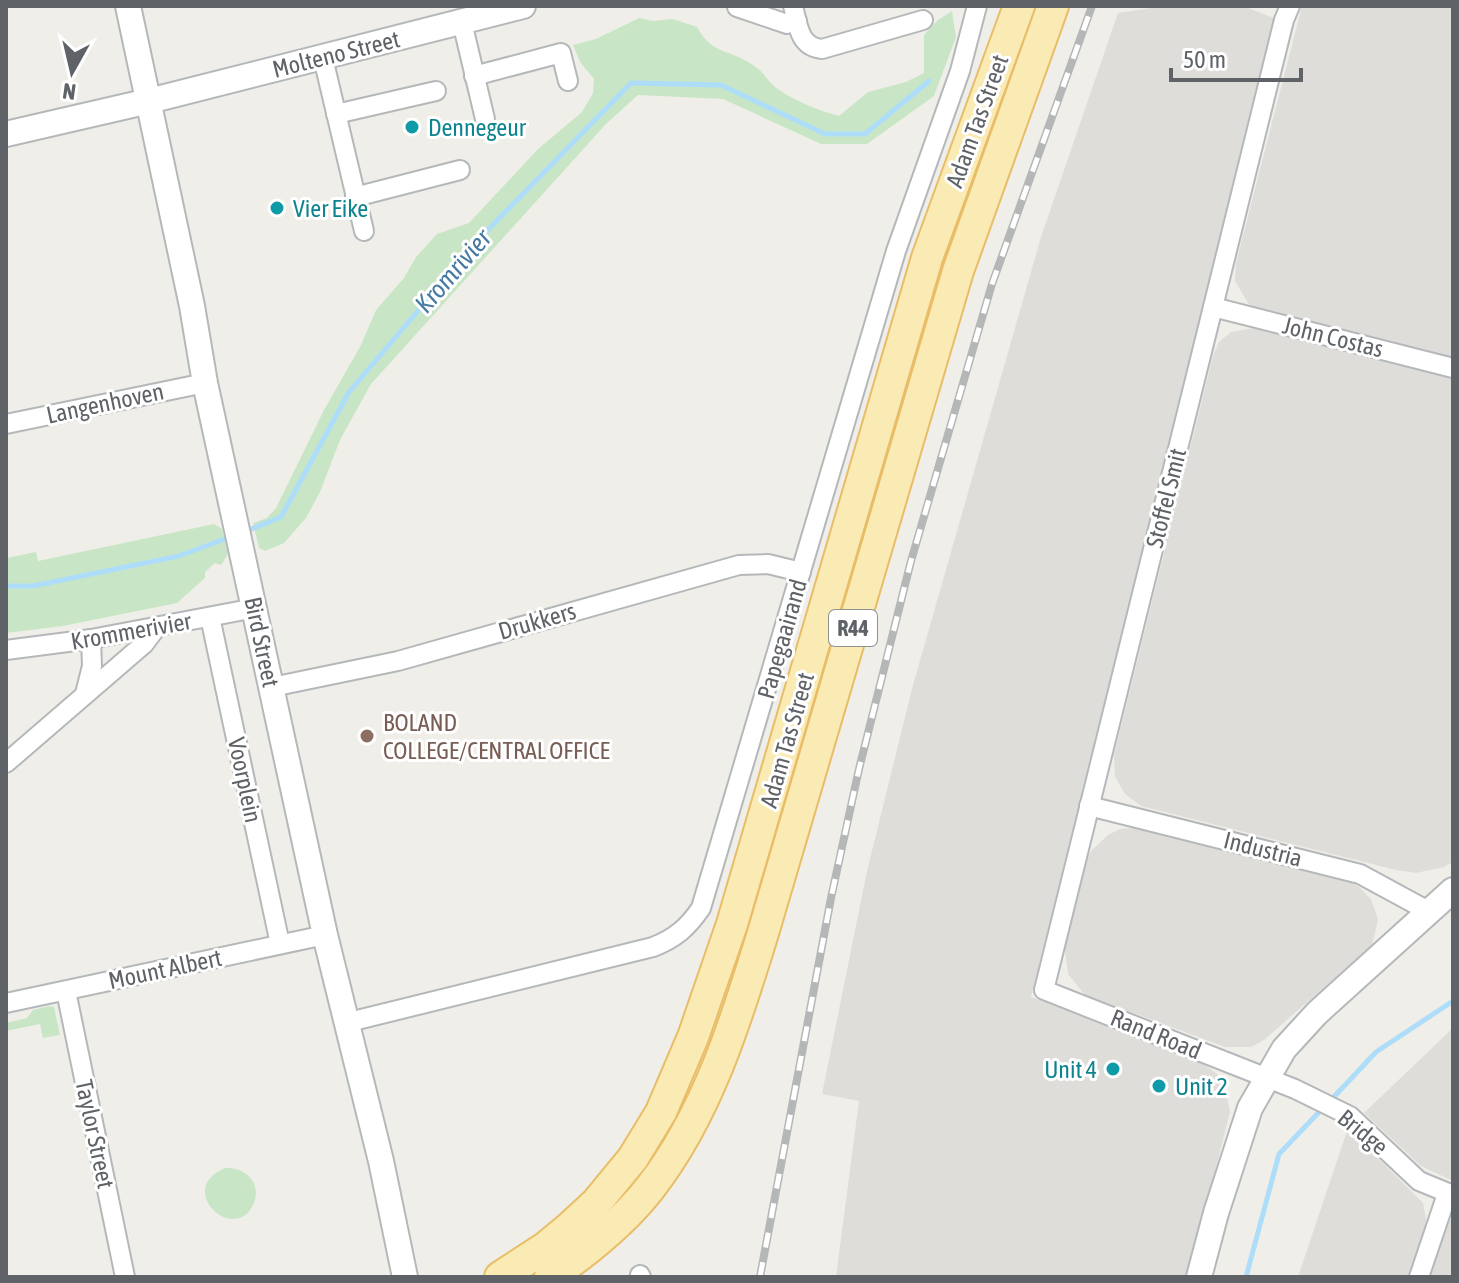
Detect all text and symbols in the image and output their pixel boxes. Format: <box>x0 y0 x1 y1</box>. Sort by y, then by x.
street label: Molteno Street <box>270 25 402 83</box>
north arrow <box>32 32 112 112</box>
scale bar <box>1171 32 1301 82</box>
text: 50 m <box>1183 46 1226 73</box>
street label: Adam Tas Street <box>940 51 1014 191</box>
text: N <box>61 78 77 106</box>
place label: Dennegeur <box>428 114 527 141</box>
marker: Dennegeur <box>403 118 421 136</box>
place label: Vier Eike <box>293 195 368 222</box>
marker: Vier Eike <box>268 199 286 217</box>
water label: Kromrivier <box>409 222 498 319</box>
street label: John Costas <box>1280 311 1386 363</box>
street label: Langenhoven <box>44 377 166 429</box>
street label: Stoffel Smit <box>1141 445 1191 550</box>
street label: Papegaairand <box>752 576 812 702</box>
street label: Bird Street <box>239 595 285 690</box>
street label: Drukkers <box>495 597 579 645</box>
street label: Krommerivier <box>69 607 194 655</box>
road number: R44 <box>829 610 877 646</box>
street label: Adam Tas Street <box>755 669 819 811</box>
place label: BOLAND COLLEGE/CENTRAL OFFICE <box>383 709 610 764</box>
marker: BOLAND COLLEGE/CENTRAL OFFICE <box>358 727 376 745</box>
street label: Voorplein <box>223 735 267 825</box>
street label: Industria <box>1221 826 1305 872</box>
street label: Mount Albert <box>106 944 224 994</box>
street label: Rand Road <box>1107 1004 1205 1064</box>
place label: Unit 4 <box>1044 1056 1097 1083</box>
marker: Unit 4 <box>1104 1060 1122 1078</box>
place label: Unit 2 <box>1175 1073 1228 1100</box>
street label: Taylor Street <box>70 1077 120 1191</box>
marker: Unit 2 <box>1150 1077 1168 1095</box>
street label: Bridge <box>1333 1104 1393 1160</box>

